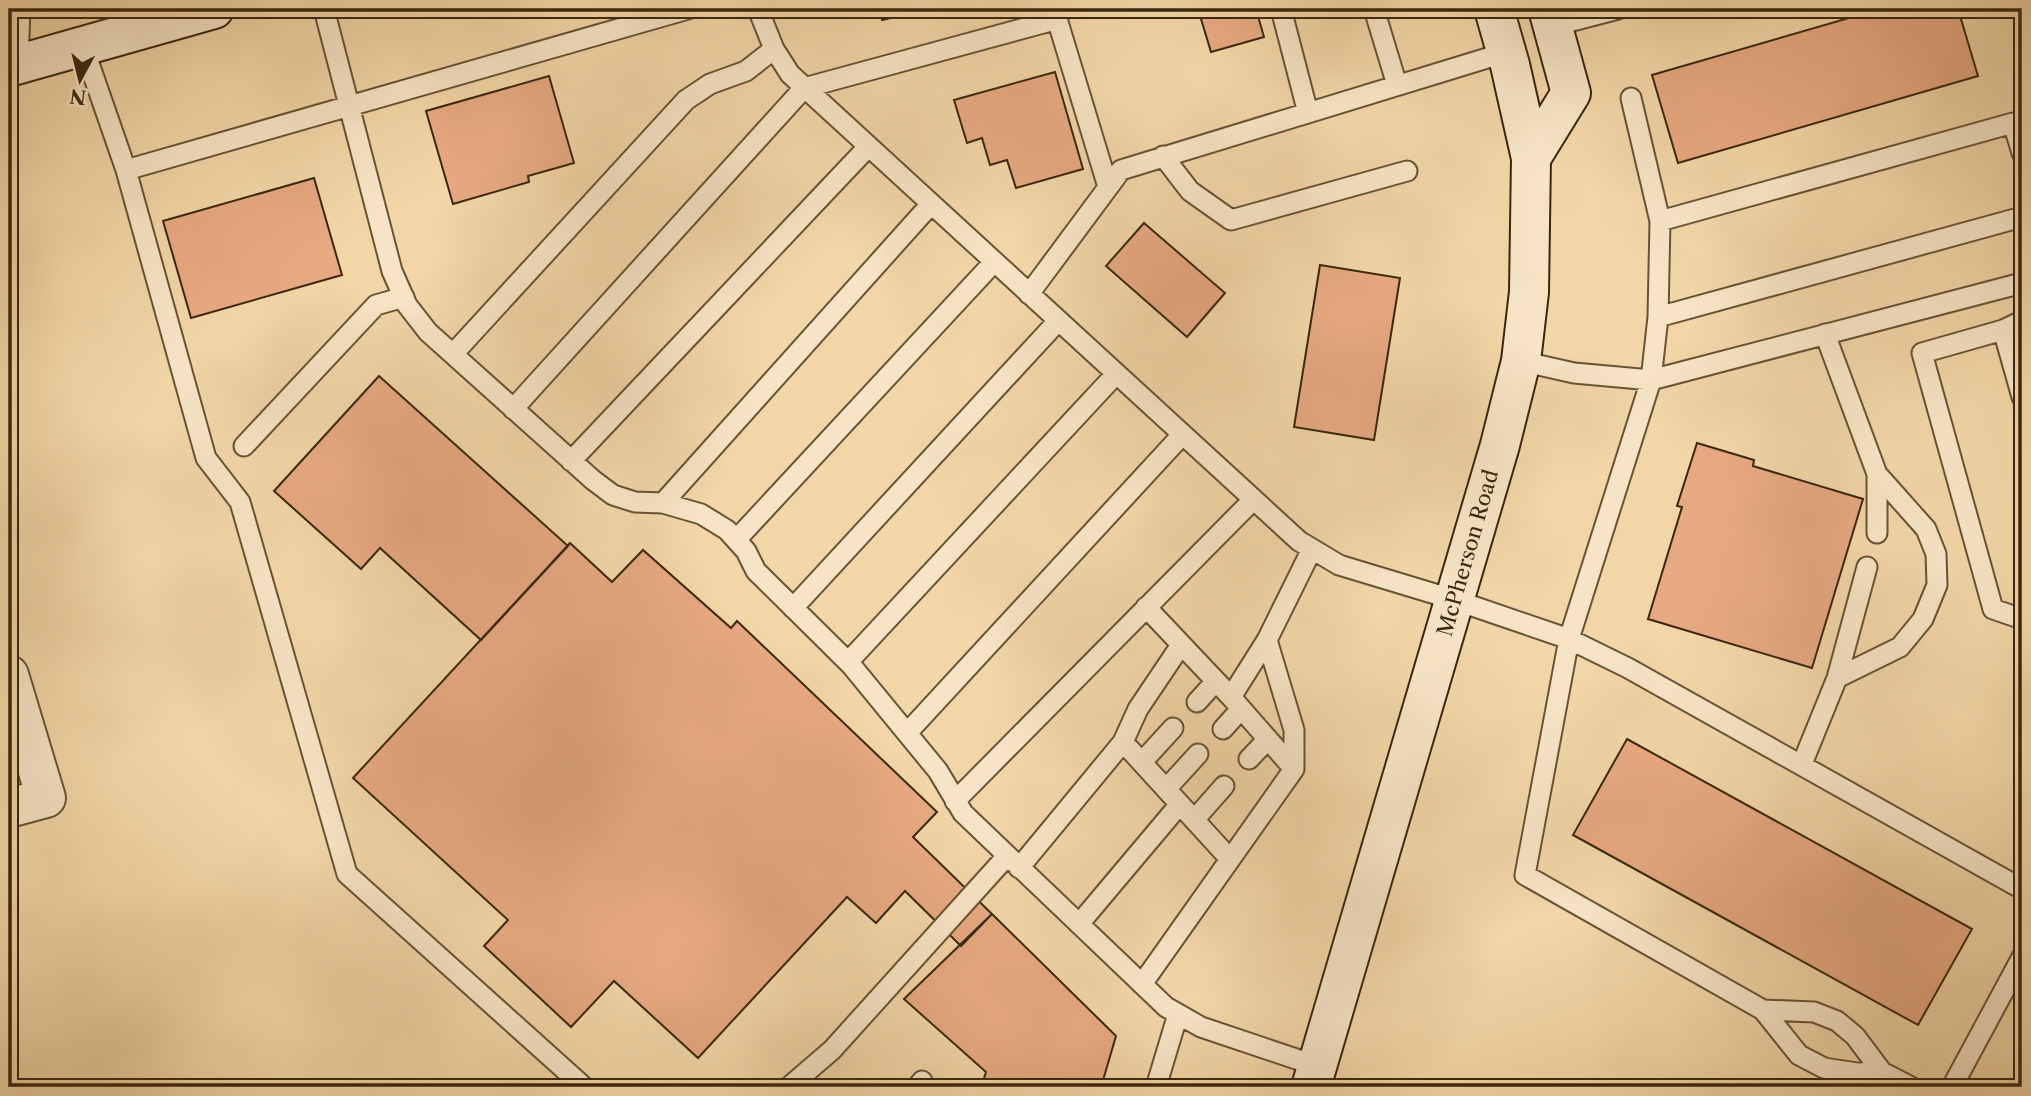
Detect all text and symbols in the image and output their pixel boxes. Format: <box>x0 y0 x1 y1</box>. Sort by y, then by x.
north arrow <box>46 46 116 116</box>
text: N <box>68 84 88 109</box>
street label: McPherson Road <box>1432 467 1503 639</box>

